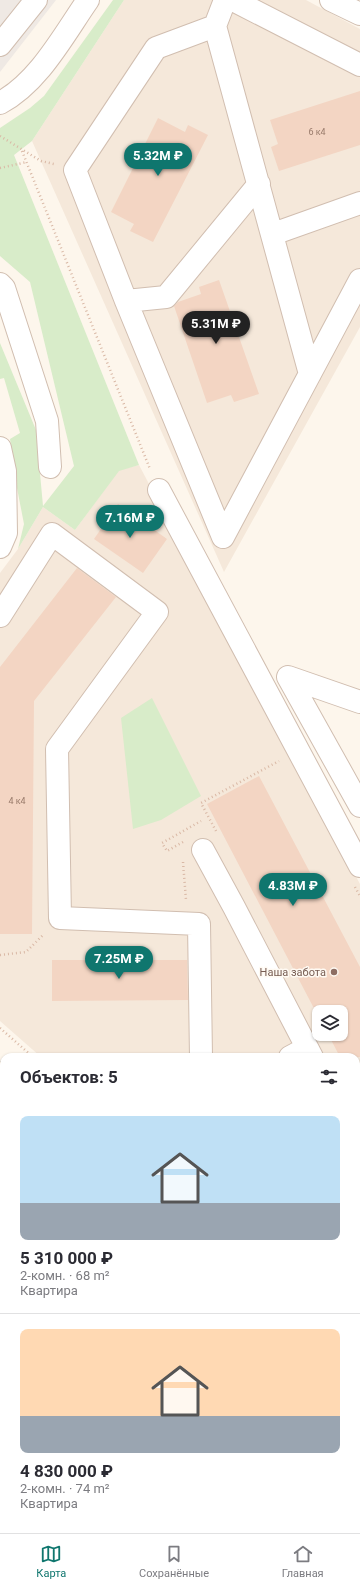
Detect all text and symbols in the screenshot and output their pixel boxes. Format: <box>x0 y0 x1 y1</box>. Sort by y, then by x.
house number: 6 к4 <box>308 127 326 137</box>
pin: 5.32M ₽ <box>121 143 195 177</box>
text: 5.32M ₽ <box>133 148 183 163</box>
pin: 5.31M ₽ <box>179 311 253 345</box>
text: 5.31M ₽ <box>191 316 241 331</box>
pin: 7.16M ₽ <box>93 505 167 539</box>
text: 7.16M ₽ <box>105 510 155 525</box>
house number: 4 к4 <box>8 796 26 806</box>
pin: 4.83M ₽ <box>256 873 330 907</box>
text: 4.83M ₽ <box>268 878 318 893</box>
pin: 7.25M ₽ <box>82 946 156 980</box>
text: 7.25M ₽ <box>94 951 144 966</box>
place label: Наша забота <box>260 966 326 979</box>
marker: Наша забота <box>329 967 339 977</box>
map controls <box>312 1005 348 1041</box>
button: layers <box>312 1005 348 1041</box>
icon: filters <box>318 1066 340 1088</box>
text: Объектов: 5 <box>20 1067 118 1087</box>
icon: home <box>144 1142 216 1214</box>
text: 5 310 000 ₽ <box>20 1248 113 1268</box>
text: 2-комн. · 68 m² <box>20 1268 110 1283</box>
text: Квартира <box>20 1283 78 1298</box>
icon: home <box>144 1355 216 1427</box>
text: 4 830 000 ₽ <box>20 1461 113 1481</box>
text: 2-комн. · 74 m² <box>20 1481 110 1496</box>
text: Квартира <box>20 1496 78 1511</box>
tab: Карта <box>36 1543 66 1580</box>
tab: Сохранённые <box>139 1543 209 1580</box>
tab: Главная <box>282 1543 324 1580</box>

